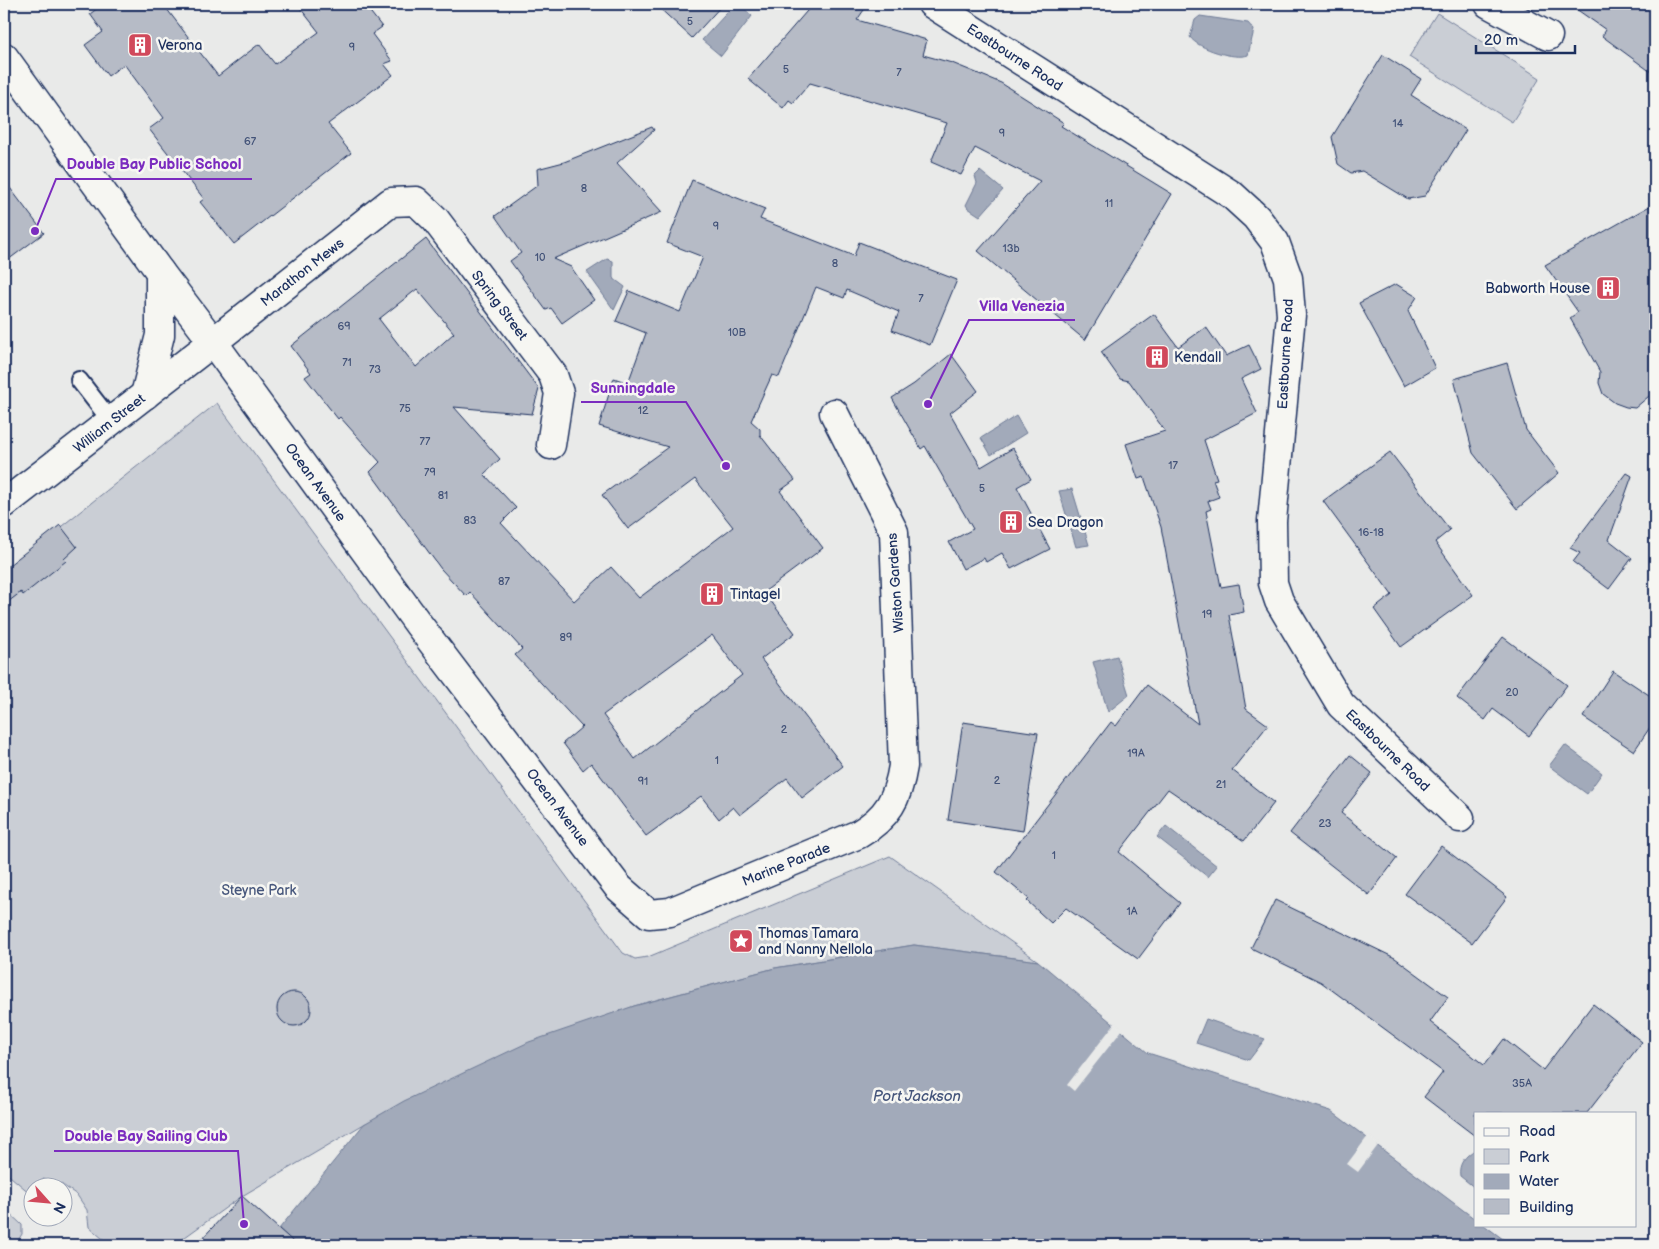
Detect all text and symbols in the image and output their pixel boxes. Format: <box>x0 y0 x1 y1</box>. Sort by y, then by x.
house number: 5 <box>687 15 693 28</box>
street label: Eastbourne Road <box>964 20 1066 95</box>
scale bar <box>1476 22 1575 54</box>
text: 20 m <box>1484 31 1518 50</box>
building icon: Verona <box>127 32 153 58</box>
place label: Verona <box>158 37 202 54</box>
house number: 9 <box>349 41 355 54</box>
house number: 5 <box>783 63 789 76</box>
house number: 7 <box>896 66 902 79</box>
house number: 14 <box>1393 117 1404 130</box>
house number: 9 <box>999 127 1005 140</box>
house number: 67 <box>244 135 257 148</box>
callout: Double Bay Public School <box>56 149 252 179</box>
text: Double Bay Public School <box>66 155 242 174</box>
house number: 8 <box>581 182 587 195</box>
house number: 11 <box>1105 197 1113 210</box>
house number: 9 <box>713 220 719 233</box>
street label: Marathon Mews <box>257 235 347 310</box>
house number: 13b <box>1002 242 1020 255</box>
house number: 10 <box>535 251 546 264</box>
house number: 8 <box>832 257 838 270</box>
street label: Spring Street <box>468 267 532 344</box>
building icon: Babworth House <box>1595 275 1621 301</box>
place label: Babworth House <box>1485 280 1590 297</box>
callout: Villa Venezia <box>969 290 1075 320</box>
house number: 7 <box>918 292 924 305</box>
text: Villa Venezia <box>979 297 1065 316</box>
street label: Eastbourne Road <box>1274 298 1297 410</box>
house number: 69 <box>337 320 351 333</box>
house number: 10B <box>728 326 747 339</box>
building icon: Kendall <box>1144 344 1170 370</box>
place label: Kendall <box>1174 349 1221 366</box>
house number: 71 <box>342 356 352 369</box>
house number: 73 <box>369 363 381 376</box>
callout: Sunningdale <box>581 372 686 402</box>
text: Sunningdale <box>591 379 676 398</box>
street label: William Street <box>70 390 149 457</box>
house number: 75 <box>399 402 411 415</box>
house number: 12 <box>638 404 649 417</box>
house number: 77 <box>420 435 431 448</box>
street label: Ocean Avenue <box>281 440 350 525</box>
house number: 17 <box>1168 459 1178 472</box>
house number: 79 <box>424 466 436 479</box>
house number: 5 <box>979 482 985 495</box>
house number: 81 <box>438 489 448 502</box>
building icon: Sea Dragon <box>998 509 1024 535</box>
house number: 83 <box>463 514 477 527</box>
place label: Sea Dragon <box>1028 514 1103 531</box>
house number: 16-18 <box>1358 526 1384 539</box>
street label: Wiston Gardens <box>884 532 907 634</box>
house number: 87 <box>498 575 510 588</box>
building icon: Tintagel <box>699 581 725 607</box>
place label: Tintagel <box>730 586 780 603</box>
house number: 19 <box>1202 608 1212 621</box>
house number: 89 <box>560 631 572 644</box>
house number: 20 <box>1506 686 1519 699</box>
street label: Eastbourne Road <box>1342 706 1433 795</box>
house number: 2 <box>781 723 788 736</box>
house number: 19A <box>1127 747 1145 760</box>
house number: 1 <box>715 754 719 767</box>
street label: Ocean Avenue <box>523 765 592 849</box>
house number: 2 <box>994 774 1001 787</box>
house number: 91 <box>638 775 648 788</box>
house number: 21 <box>1216 778 1226 791</box>
house number: 23 <box>1318 817 1332 830</box>
street label: Marine Parade <box>740 839 833 890</box>
house number: 1 <box>1052 849 1056 862</box>
park label: Steyne Park <box>222 882 297 899</box>
house number: 1A <box>1127 905 1138 918</box>
place label: Thomas Tamara and Nanny Nellola <box>758 925 873 958</box>
place icon: Thomas Tamara and Nanny Nellola <box>728 928 754 954</box>
house number: 35A <box>1512 1077 1532 1090</box>
water label: Port Jackson <box>873 1087 961 1106</box>
legend <box>1474 1112 1636 1226</box>
callout: Double Bay Sailing Club <box>54 1121 238 1151</box>
text: Road <box>1519 1122 1555 1141</box>
text: Double Bay Sailing Club <box>64 1127 228 1146</box>
text: Park <box>1519 1148 1550 1167</box>
text: Water <box>1519 1172 1559 1191</box>
north arrow <box>22 1176 72 1226</box>
text: Building <box>1519 1198 1574 1217</box>
text: N <box>49 1199 69 1216</box>

